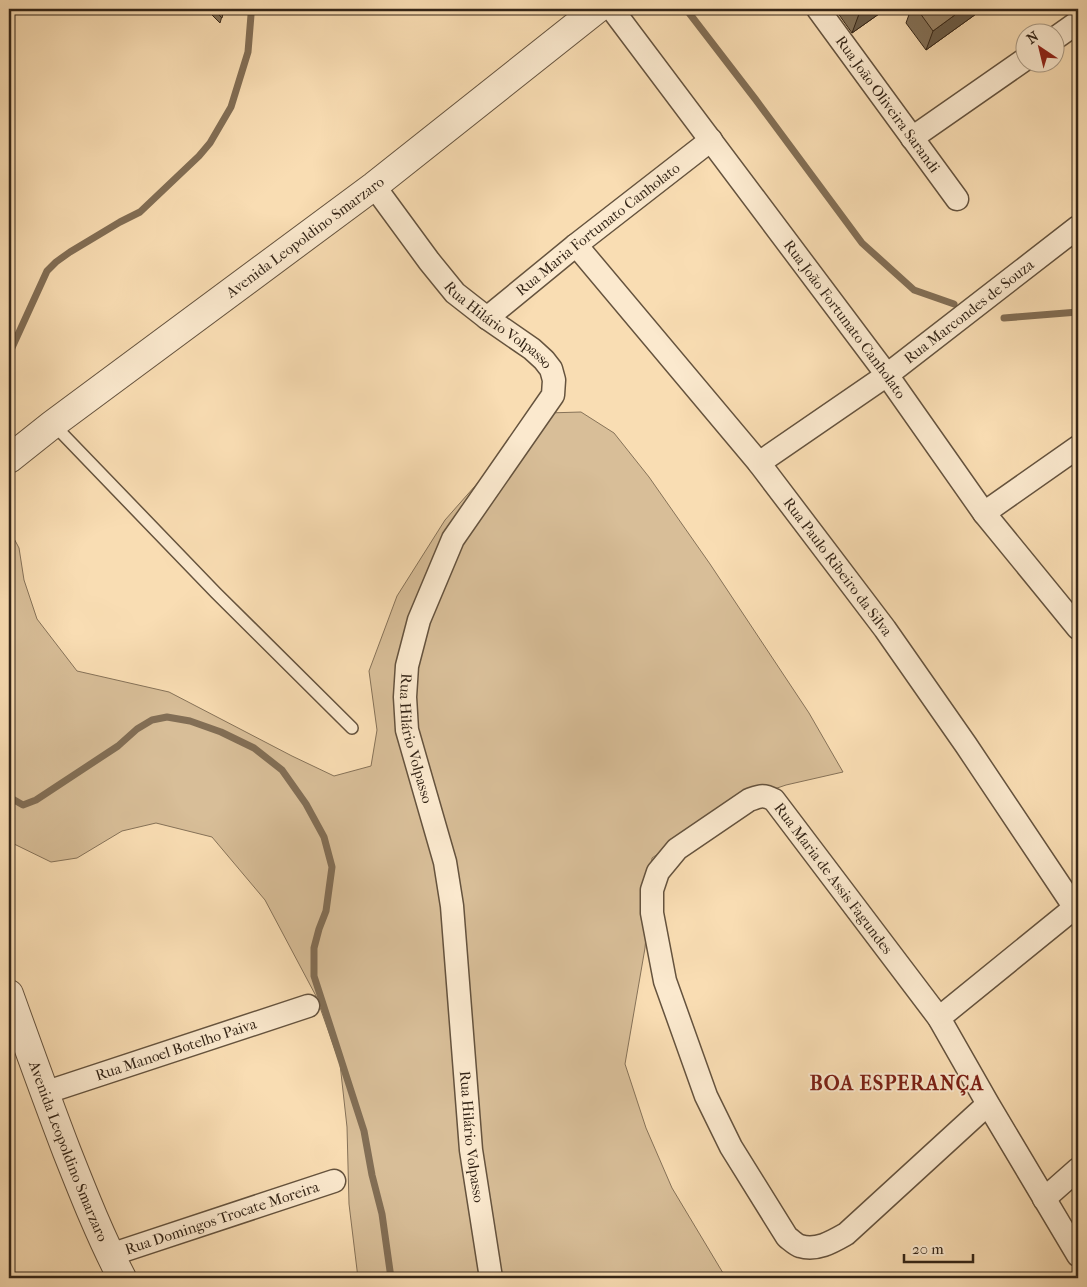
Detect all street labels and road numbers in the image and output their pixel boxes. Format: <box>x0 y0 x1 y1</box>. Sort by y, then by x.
street label: Rua João Oliveira Sarandi <box>832 32 944 177</box>
street label: Rua Maria Fortunato Canholato <box>512 158 684 300</box>
street label: Avenida Leopoldino Smarzaro <box>222 172 388 302</box>
street label: Rua João Fortunato Canholato <box>780 236 910 402</box>
street label: Rua Marcondes de Souza <box>900 255 1038 367</box>
street label: Rua Hilário Volpasso <box>440 278 557 373</box>
street label: Rua Paulo Ribeiro da Silva <box>779 494 897 640</box>
street label: Rua Hilário Volpasso <box>396 673 437 806</box>
street label: Rua Maria de Assis Fagundes <box>770 799 897 958</box>
street label: Rua Manoel Botelho Paiva <box>93 1014 260 1084</box>
street label: Avenida Leopoldino Smarzaro <box>25 1058 112 1245</box>
street label: Rua Hilário Volpasso <box>456 1070 488 1204</box>
street label: Rua Domingos Trocate Moreira <box>123 1177 322 1258</box>

